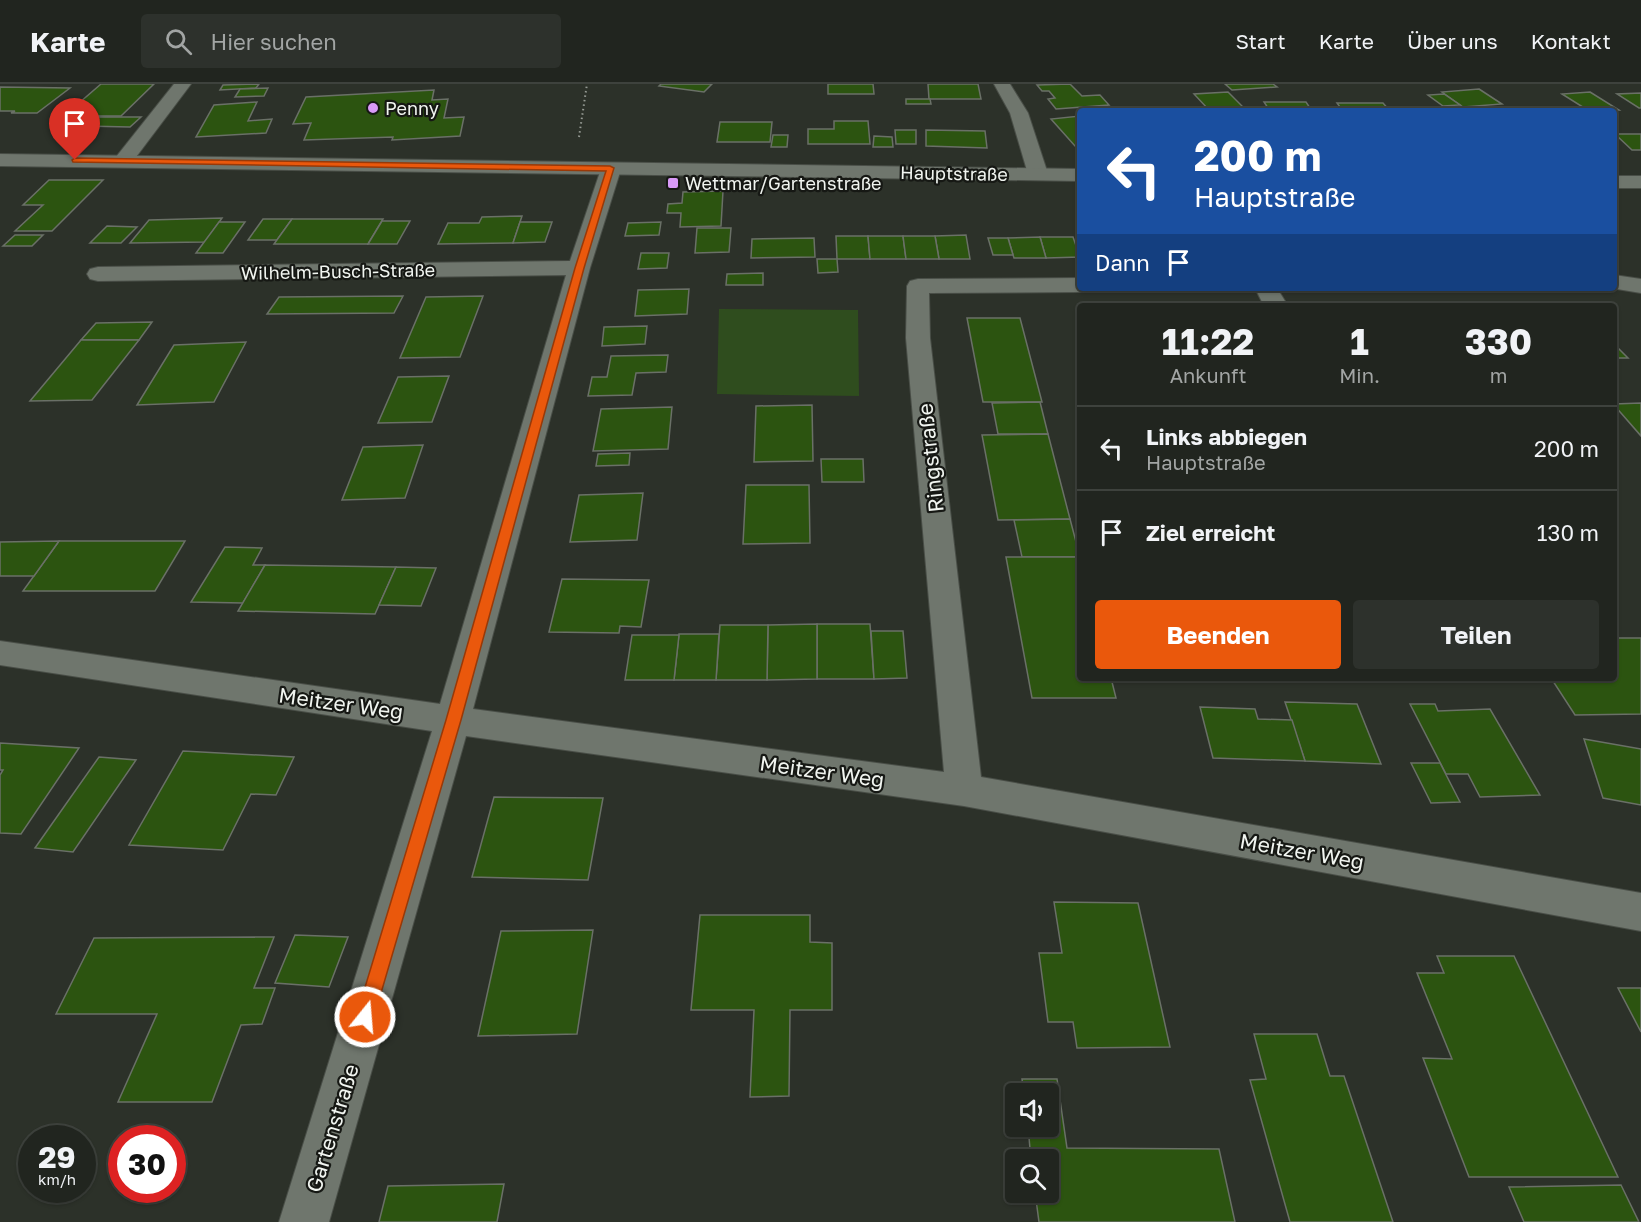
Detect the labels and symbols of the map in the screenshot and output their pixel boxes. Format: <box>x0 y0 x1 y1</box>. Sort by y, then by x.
place label: Penny <box>385 97 439 119</box>
pin <box>49 98 100 160</box>
marker: Penny <box>366 101 380 115</box>
street label: Hauptstraße <box>900 161 1008 185</box>
place label: Wettmar/Gartenstraße <box>685 172 882 194</box>
marker: Wettmar/Gartenstraße <box>666 176 680 190</box>
street label: Wilhelm-Busch-Straße <box>241 258 435 284</box>
street label: Ringstraße <box>911 402 949 514</box>
street label: Meitzer Weg <box>277 681 405 725</box>
street label: Meitzer Weg <box>758 749 886 793</box>
street label: Meitzer Weg <box>1238 827 1366 875</box>
position arrow <box>333 985 397 1049</box>
street label: Gartenstraße <box>300 1061 364 1195</box>
speed limit sign: 30 <box>108 1125 186 1203</box>

